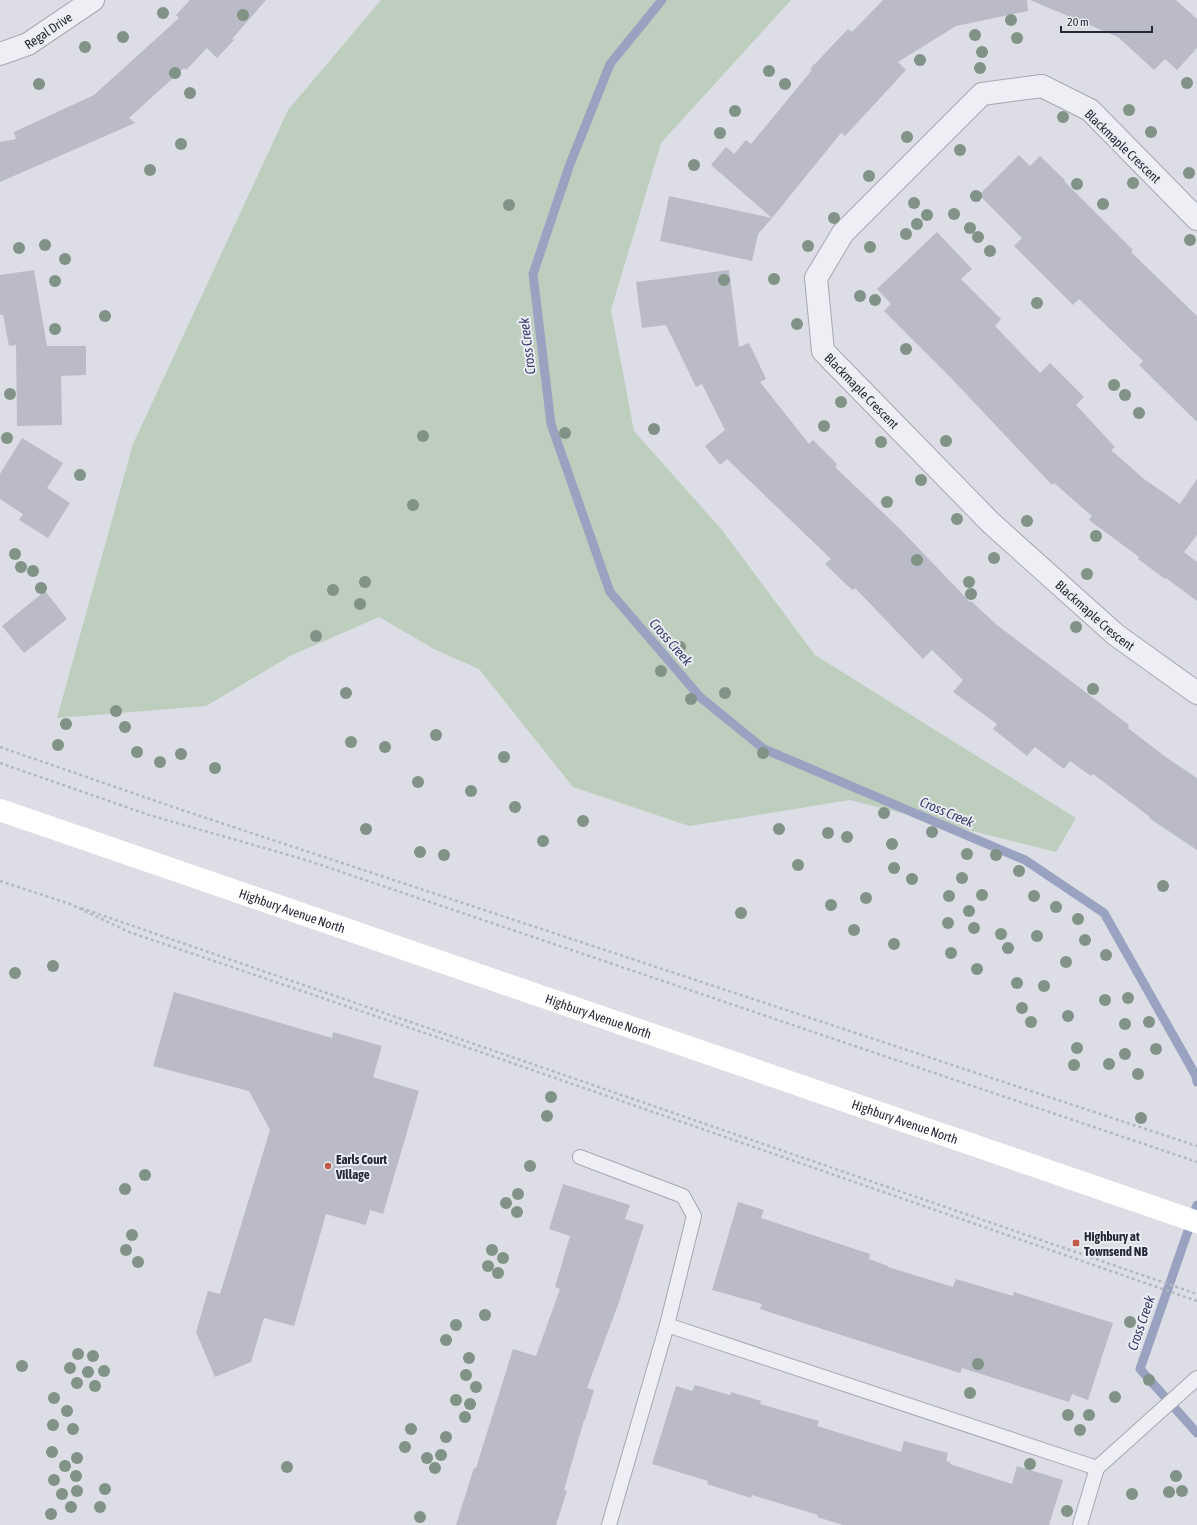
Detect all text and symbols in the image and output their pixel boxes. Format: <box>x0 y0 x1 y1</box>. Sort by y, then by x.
scale bar <box>1061 8 1152 34</box>
street label: Regal Drive <box>22 9 75 52</box>
text: 20 m <box>1067 15 1089 29</box>
street label: Blackmaple Crescent <box>1082 106 1164 187</box>
water label: Cross Creek <box>515 316 538 375</box>
street label: Blackmaple Crescent <box>821 350 902 432</box>
street label: Blackmaple Crescent <box>1052 577 1138 654</box>
water label: Cross Creek <box>646 615 696 669</box>
water label: Cross Creek <box>918 794 977 831</box>
street label: Highbury Avenue North <box>237 886 347 936</box>
street label: Highbury Avenue North <box>543 991 653 1042</box>
street label: Highbury Avenue North <box>850 1097 960 1147</box>
place label: Earls Court Village <box>335 1152 387 1182</box>
marker: Earls Court Village <box>323 1161 333 1171</box>
place label: Highbury at Townsend NB <box>1084 1229 1148 1259</box>
marker: Highbury at Townsend NB <box>1071 1238 1081 1248</box>
water label: Cross Creek <box>1124 1293 1158 1353</box>

